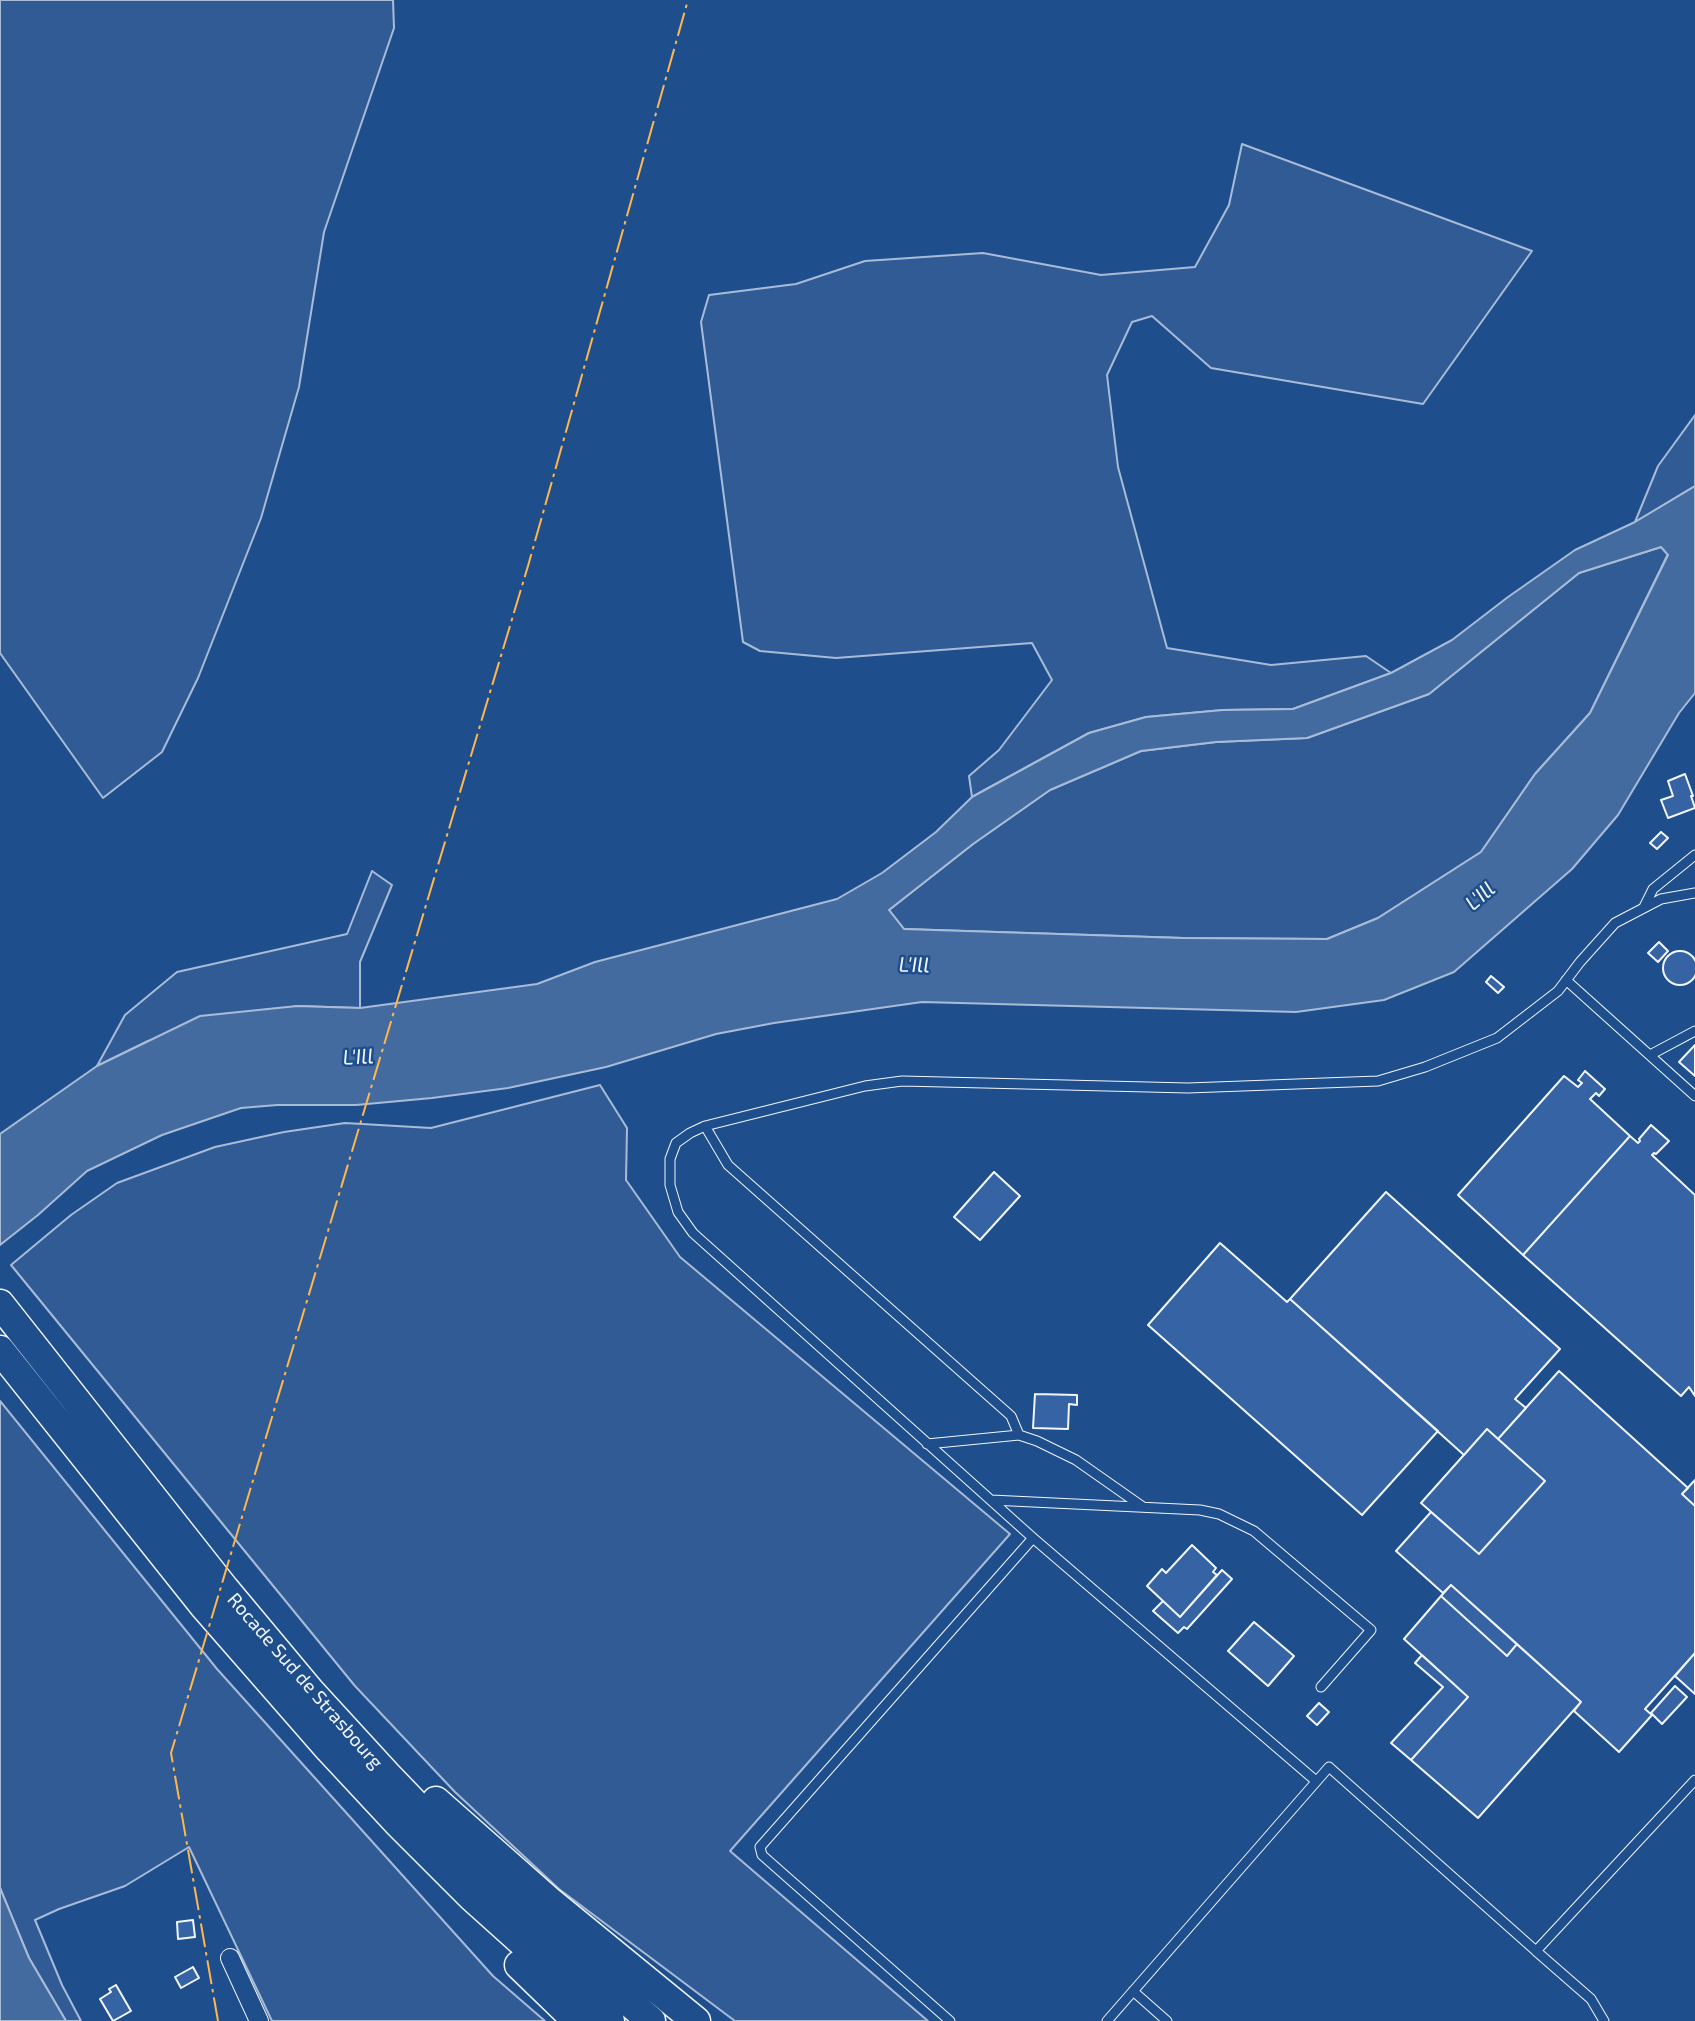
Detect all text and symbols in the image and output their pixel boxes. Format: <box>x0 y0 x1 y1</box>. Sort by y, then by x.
water label: L'Ill <box>1460 876 1500 916</box>
water label: L'Ill <box>898 952 930 978</box>
water label: L'Ill <box>342 1044 374 1070</box>
street label: Rocade Sud de Strasbourg <box>222 1588 388 1774</box>

